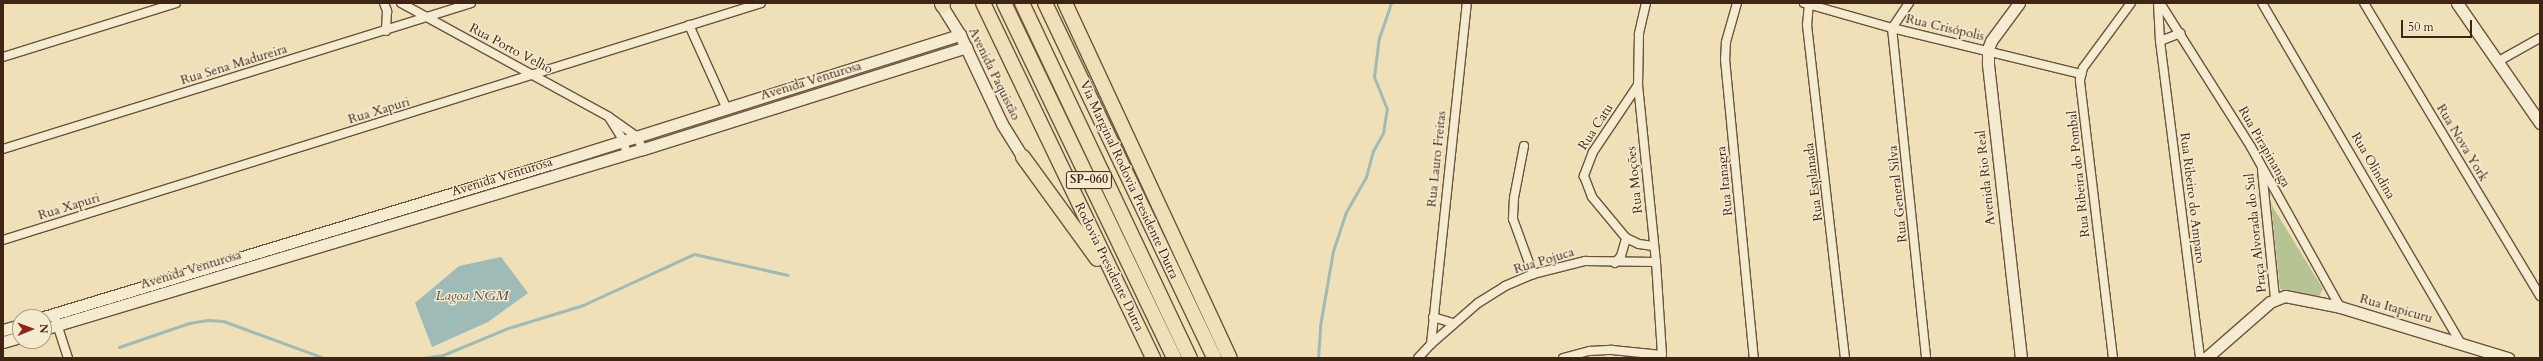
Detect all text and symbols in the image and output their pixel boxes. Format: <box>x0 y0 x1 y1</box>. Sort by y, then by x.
street label: Rua Crisópolis <box>1904 11 1986 45</box>
scale bar <box>2403 12 2474 38</box>
text: 50 m <box>2408 19 2434 35</box>
street label: Rua Porto Velho <box>467 20 555 78</box>
street label: Avenida Paquistão <box>965 25 1023 123</box>
street label: Rua Sena Madureira <box>179 41 289 89</box>
street label: Avenida Venturosa <box>759 58 863 104</box>
street label: Via Marginal Rodovia Presidente Dutra <box>1076 78 1182 282</box>
street label: Rua Xapuri <box>346 94 412 128</box>
street label: Rua Catu <box>1575 101 1617 153</box>
street label: Rua Nova York <box>2433 101 2491 185</box>
street label: Rua Pirapinanga <box>2235 104 2293 190</box>
street label: Rua Lauro Freitas <box>1424 110 1450 208</box>
street label: Rua Ribeira do Pombal <box>2065 110 2093 238</box>
street label: Avenida Rio Real <box>1973 130 1999 226</box>
street label: Rua Olindina <box>2348 130 2398 202</box>
street label: Rua Ribeiro do Amparo <box>2176 132 2208 264</box>
street label: Rua Esplanada <box>1801 142 1827 222</box>
street label: Rua Itanagra <box>1714 145 1736 217</box>
street label: Rua General Silva <box>1885 145 1911 243</box>
street label: Rua Moções <box>1624 146 1646 214</box>
street label: Avenida Venturosa <box>450 154 554 200</box>
road number: SP-060 <box>1065 170 1113 190</box>
street label: Praça Alvorada do Sul <box>2242 173 2270 293</box>
street label: Rua Xapuri <box>36 190 102 224</box>
street label: Rodovia Presidente Dutra <box>1071 200 1147 334</box>
street label: Rua Pojuca <box>1512 244 1576 278</box>
street label: Avenida Venturosa <box>139 247 243 293</box>
water label: Lagoa NGM <box>436 288 508 304</box>
street label: Rua Itapicuru <box>2358 291 2434 327</box>
north arrow <box>12 309 52 349</box>
text: N <box>36 324 51 334</box>

